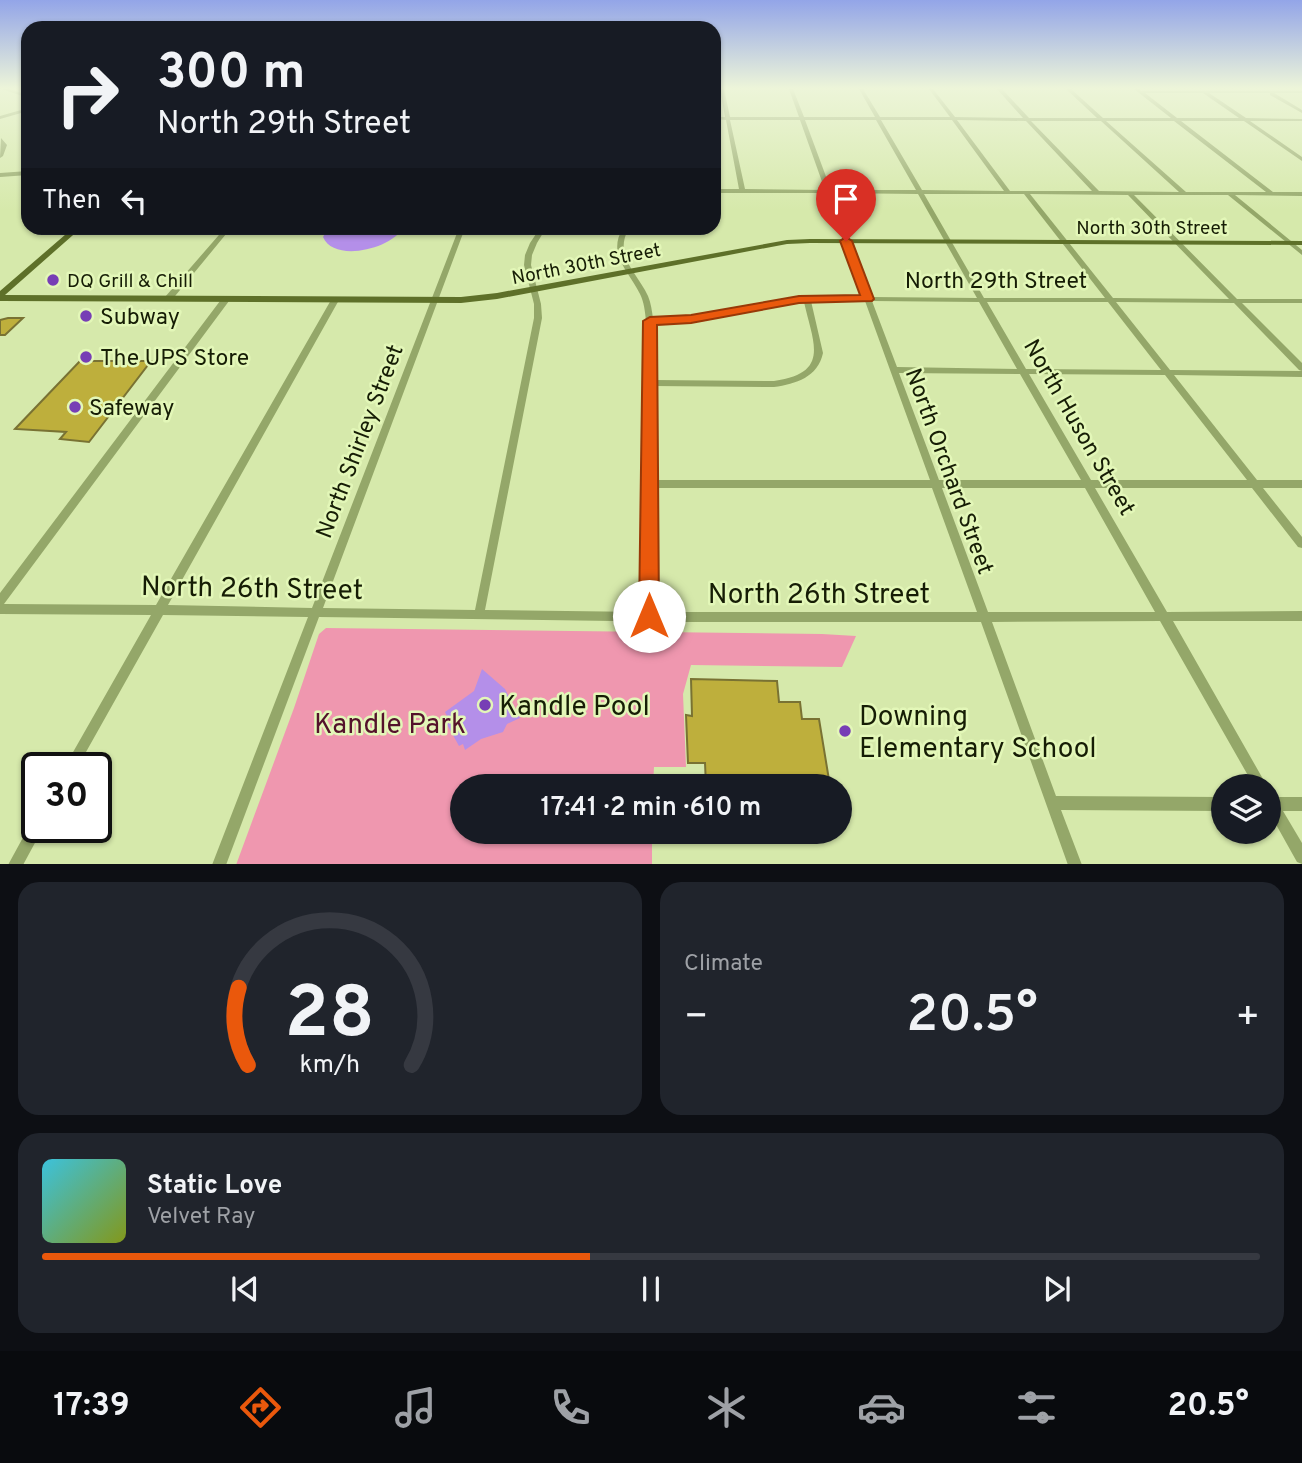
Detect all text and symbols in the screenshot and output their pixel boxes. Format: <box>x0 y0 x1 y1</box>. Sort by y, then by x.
text: 300 m <box>157 44 305 106</box>
icon: right <box>42 49 133 140</box>
text: North 29th Street <box>157 105 411 145</box>
pin <box>816 169 876 241</box>
icon: arrive <box>827 180 865 218</box>
icon: left <box>115 182 153 220</box>
text: Then <box>42 185 101 218</box>
street label: North 30th Street <box>1076 217 1228 241</box>
street label: North 30th Street <box>510 239 663 291</box>
street label: North 29th Street <box>905 268 1087 297</box>
place label: DQ Grill & Chill <box>67 270 193 294</box>
marker: DQ Grill & Chill <box>45 272 61 288</box>
place label: Subway <box>100 304 180 333</box>
marker: Subway <box>78 308 94 324</box>
street label: North Huson Street <box>1016 335 1140 522</box>
street label: North Shirley Street <box>311 341 412 543</box>
place label: The UPS Store <box>100 345 249 374</box>
marker: The UPS Store <box>78 349 94 365</box>
street label: North Orchard Street <box>897 365 998 579</box>
place label: Safeway <box>89 395 175 424</box>
marker: Safeway <box>67 399 83 415</box>
street label: North 26th Street <box>140 570 363 610</box>
street label: North 26th Street <box>708 578 930 614</box>
position arrow <box>612 579 686 653</box>
place label: Kandle Pool <box>499 690 650 726</box>
marker: Kandle Pool <box>477 697 493 713</box>
place label: Downing Elementary School <box>859 700 1097 768</box>
park label: Kandle Park <box>314 708 466 744</box>
marker: Downing Elementary School <box>837 723 853 739</box>
speed limit sign: 30 <box>21 752 112 843</box>
map controls <box>1211 774 1281 844</box>
button: layers <box>1211 774 1281 844</box>
text: 17:41 · 2 min · 610 m <box>541 792 761 825</box>
text: Climate <box>684 950 763 979</box>
text: 28 <box>285 971 375 1063</box>
text: 20.5° <box>906 984 1038 1050</box>
text: − <box>684 994 709 1043</box>
text: + <box>1235 994 1260 1043</box>
text: km/h <box>300 1049 360 1081</box>
text: Static Love <box>147 1170 282 1203</box>
text: Velvet Ray <box>147 1203 255 1232</box>
icon: previous <box>226 1270 264 1308</box>
icon: pause <box>632 1270 670 1308</box>
icon: next <box>1038 1270 1076 1308</box>
icon: directions <box>236 1383 285 1432</box>
icon: music <box>391 1383 440 1432</box>
icon: phone <box>546 1383 595 1432</box>
icon: climate <box>702 1383 751 1432</box>
icon: car <box>857 1383 906 1432</box>
icon: filters <box>1012 1383 1061 1432</box>
text: 17:39 <box>53 1387 130 1427</box>
text: 20.5° <box>1168 1387 1249 1427</box>

